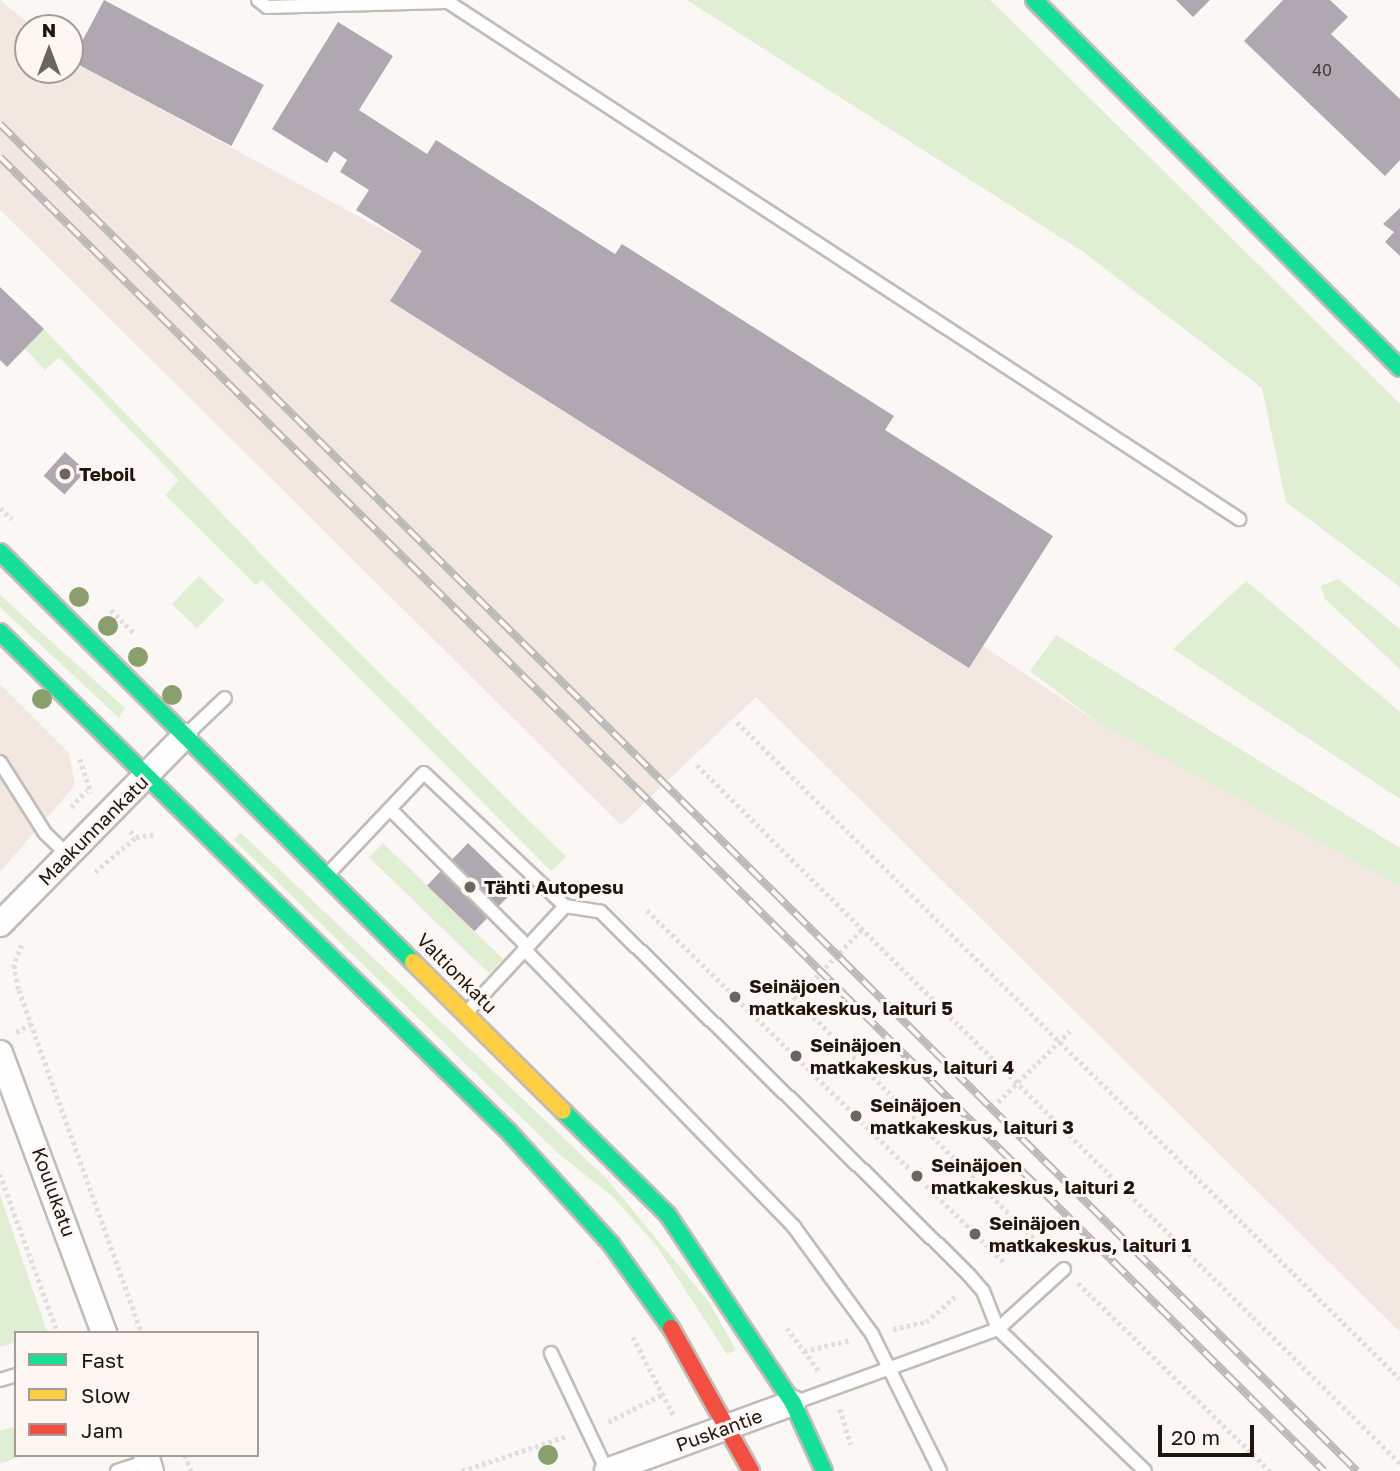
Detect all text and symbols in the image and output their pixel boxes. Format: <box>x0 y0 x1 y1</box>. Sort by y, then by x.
north arrow <box>14 14 84 84</box>
text: N <box>42 18 56 41</box>
house number: 40 <box>1312 60 1332 80</box>
place label: Teboil <box>79 463 136 485</box>
marker: Teboil <box>57 466 73 482</box>
street label: Maakunnankatu <box>33 770 153 890</box>
place label: Tähti Autopesu <box>484 876 623 898</box>
marker: Tähti Autopesu <box>462 879 478 895</box>
street label: Valtionkatu <box>412 928 502 1018</box>
place label: Seinäjoen matkakeskus, laituri 5 <box>749 975 953 1019</box>
marker: Seinäjoen matkakeskus, laituri 5 <box>727 989 743 1005</box>
place label: Seinäjoen matkakeskus, laituri 4 <box>810 1034 1014 1078</box>
marker: Seinäjoen matkakeskus, laituri 4 <box>788 1048 804 1064</box>
place label: Seinäjoen matkakeskus, laituri 3 <box>870 1094 1074 1138</box>
marker: Seinäjoen matkakeskus, laituri 3 <box>848 1108 864 1124</box>
street label: Koulukatu <box>27 1144 81 1240</box>
place label: Seinäjoen matkakeskus, laituri 2 <box>931 1154 1135 1198</box>
marker: Seinäjoen matkakeskus, laituri 2 <box>909 1168 925 1184</box>
place label: Seinäjoen matkakeskus, laituri 1 <box>989 1212 1191 1256</box>
marker: Seinäjoen matkakeskus, laituri 1 <box>967 1226 983 1242</box>
legend <box>14 1331 259 1457</box>
text: Fast <box>81 1347 124 1373</box>
text: Slow <box>81 1382 130 1408</box>
street label: Puskantie <box>673 1404 765 1456</box>
scale bar <box>1162 1412 1258 1456</box>
text: Jam <box>81 1417 123 1443</box>
text: 20 m <box>1171 1424 1220 1450</box>

